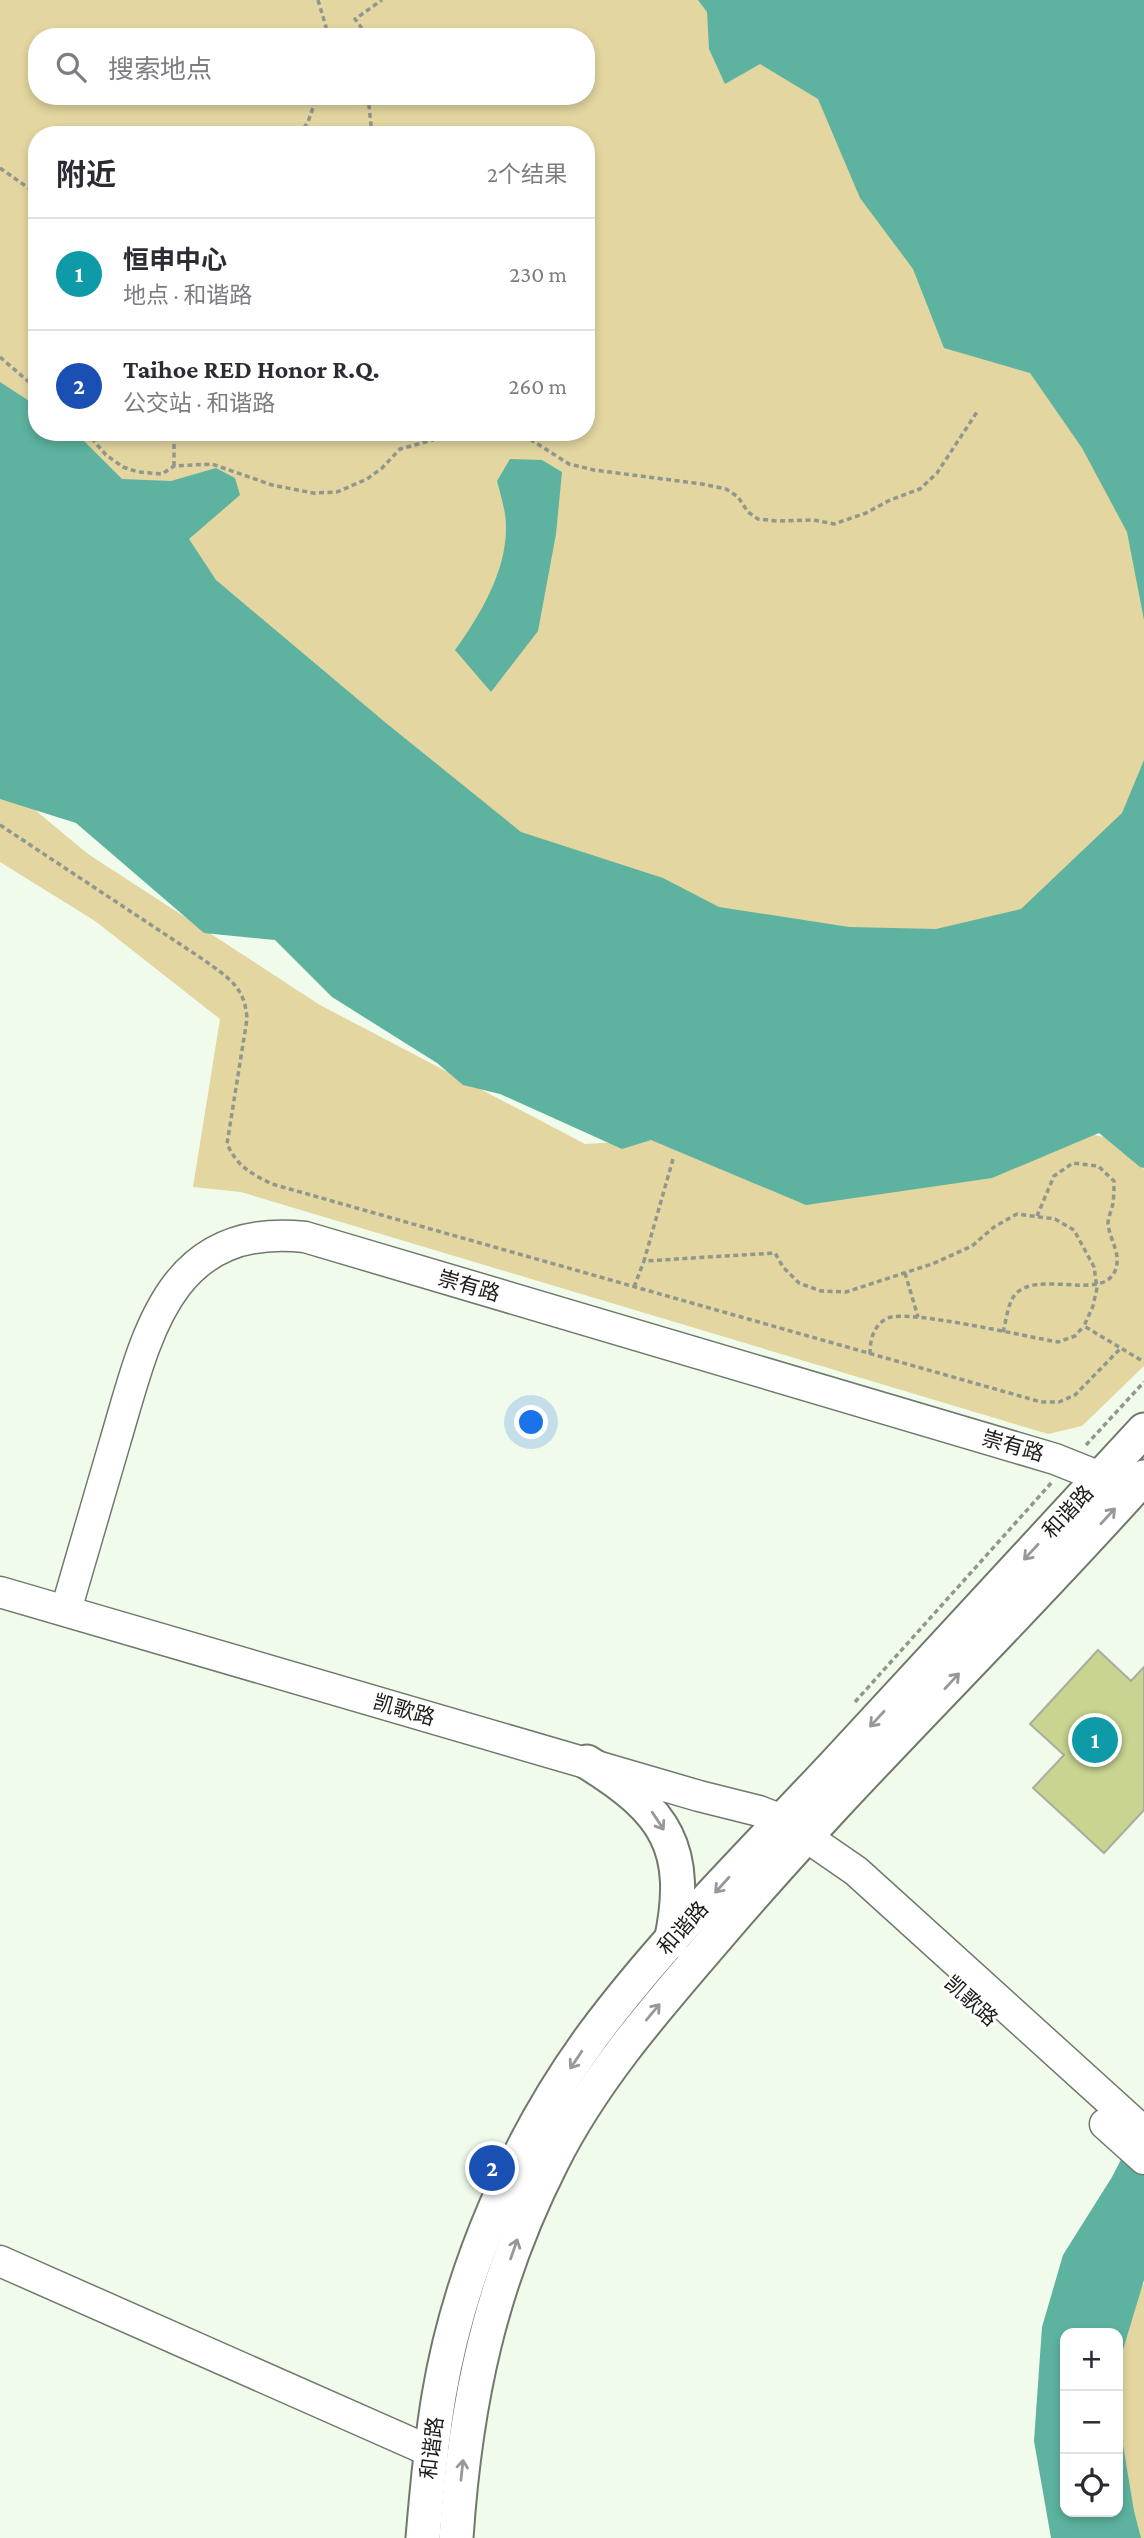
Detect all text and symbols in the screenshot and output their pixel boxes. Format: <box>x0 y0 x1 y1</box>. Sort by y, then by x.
search box <box>28 28 595 105</box>
icon: search <box>52 48 90 86</box>
text: 搜索地点 <box>108 55 212 84</box>
text: 附近 <box>56 158 116 191</box>
text: 2个结果 <box>487 161 567 187</box>
text: 恒申中心 <box>123 246 227 275</box>
text: 1 <box>75 261 83 287</box>
text: 230 m <box>509 261 567 287</box>
text: 地点 · 和谐路 <box>123 282 252 308</box>
text: Taihoe RED Honor R.Q. <box>123 355 380 384</box>
text: 2 <box>73 373 85 399</box>
text: 260 m <box>509 373 567 399</box>
text: 公交站 · 和谐路 <box>123 390 275 416</box>
street label: 崇有路 <box>435 1266 503 1306</box>
your location <box>514 1405 548 1439</box>
street label: 崇有路 <box>979 1426 1047 1466</box>
street label: 和谐路 <box>1038 1481 1098 1543</box>
one-way arrow <box>1100 1508 1117 1525</box>
one-way arrow <box>1023 1543 1039 1561</box>
one-way arrow <box>944 1673 961 1690</box>
street label: 凯歌路 <box>370 1690 438 1730</box>
one-way arrow <box>869 1710 885 1728</box>
pin: 1 <box>1072 1714 1118 1766</box>
one-way arrow <box>650 1811 665 1830</box>
one-way arrow <box>714 1876 730 1894</box>
street label: 和谐路 <box>653 1897 713 1959</box>
street label: 凯歌路 <box>940 1971 1002 2031</box>
one-way arrow <box>645 2003 661 2021</box>
one-way arrow <box>569 2050 583 2069</box>
pin: 2 <box>469 2142 515 2194</box>
one-way arrow <box>509 2239 521 2261</box>
map controls <box>1060 2328 1123 2517</box>
button: + <box>1060 2328 1123 2391</box>
button: − <box>1060 2391 1123 2454</box>
street label: 和谐路 <box>416 2415 448 2481</box>
button: locate <box>1060 2454 1123 2517</box>
one-way arrow <box>455 2459 468 2482</box>

